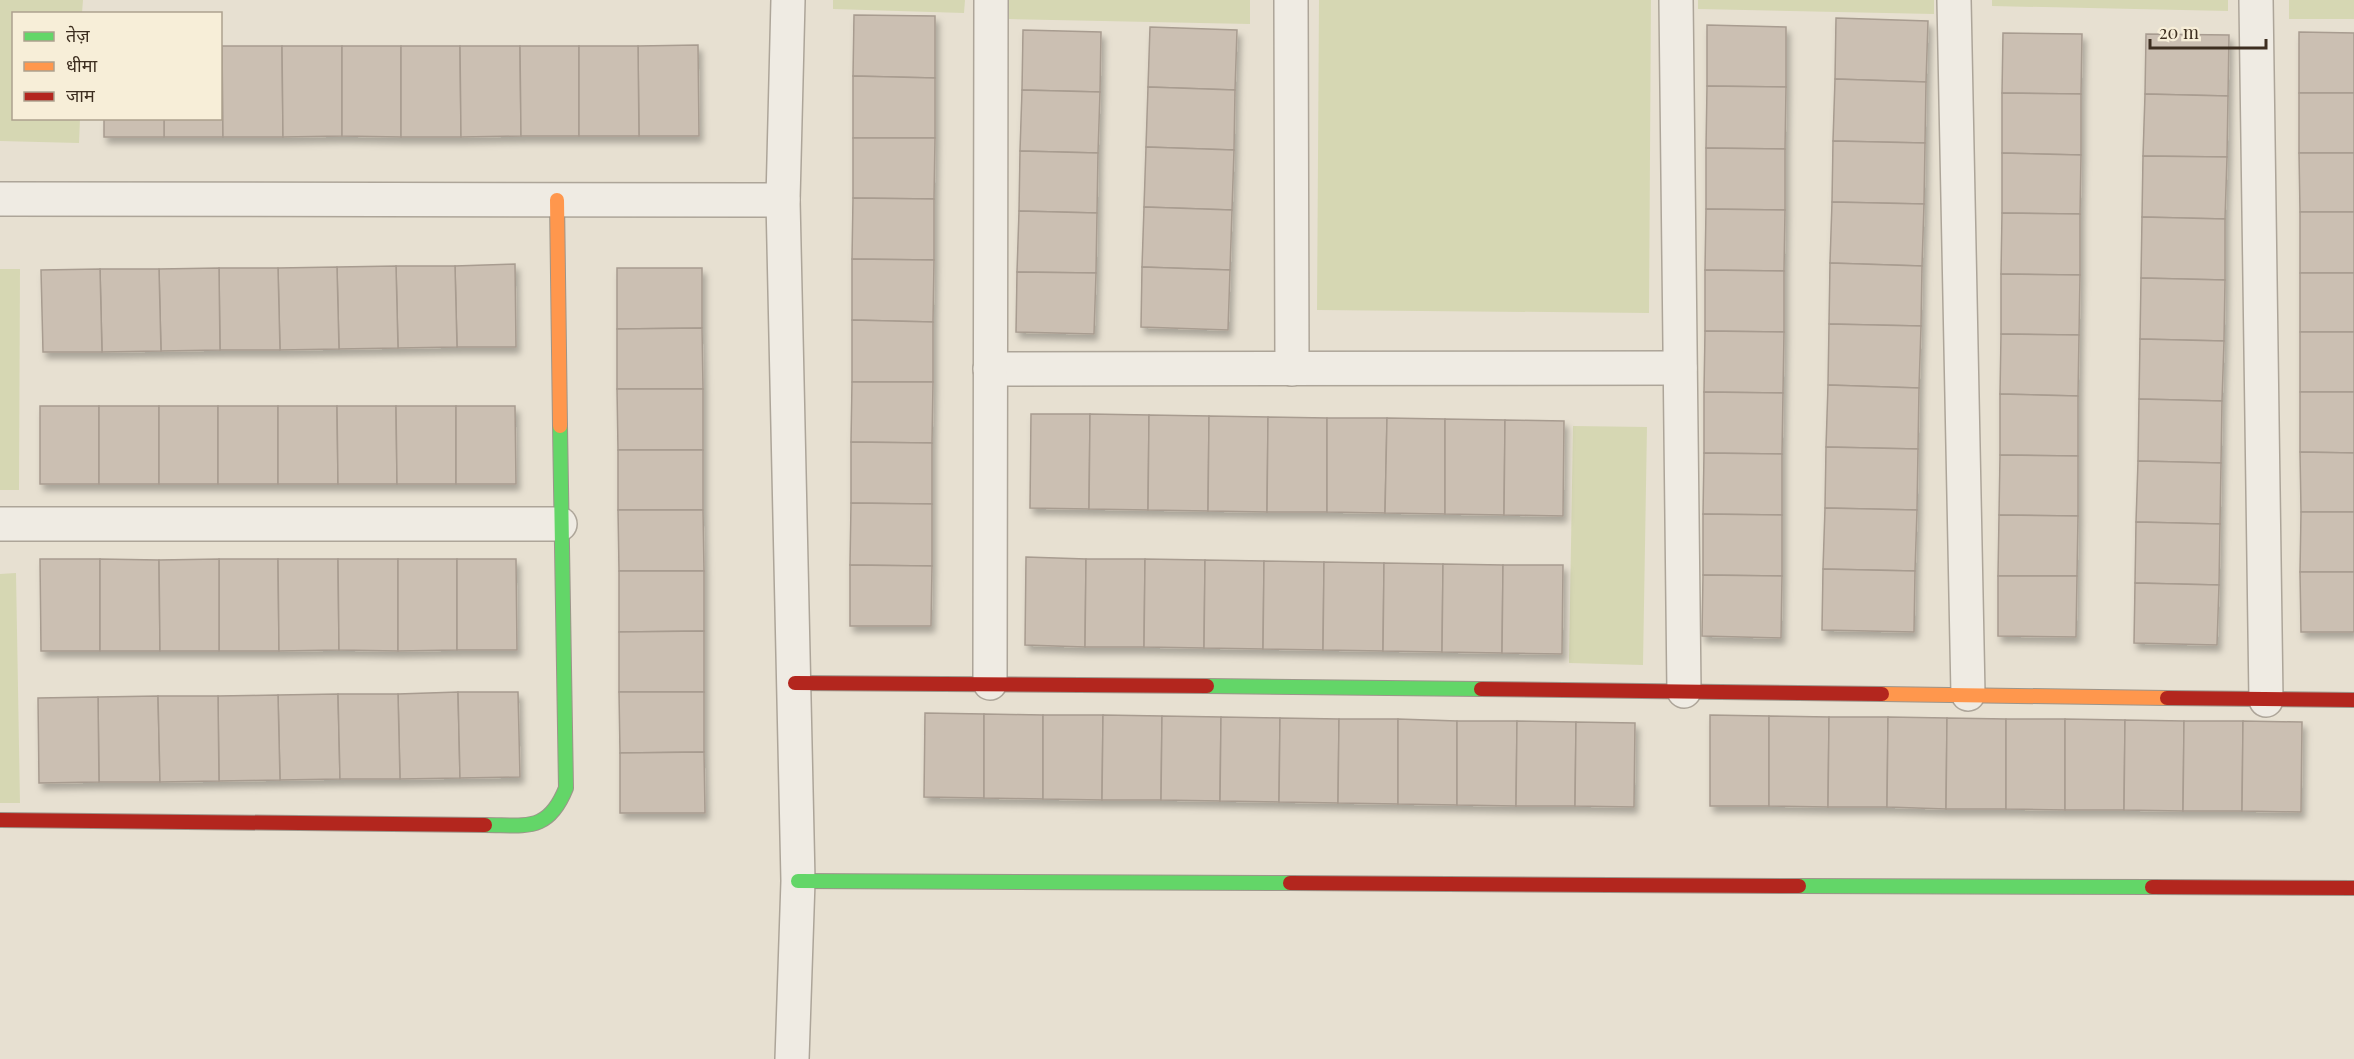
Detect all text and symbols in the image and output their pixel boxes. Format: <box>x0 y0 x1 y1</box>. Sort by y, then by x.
legend <box>12 12 222 120</box>
scale bar <box>2150 12 2266 50</box>
text: 20 m <box>2159 20 2199 44</box>
text: तेज़ <box>66 23 90 47</box>
text: धीमा <box>66 53 97 77</box>
text: जाम <box>66 83 96 107</box>

